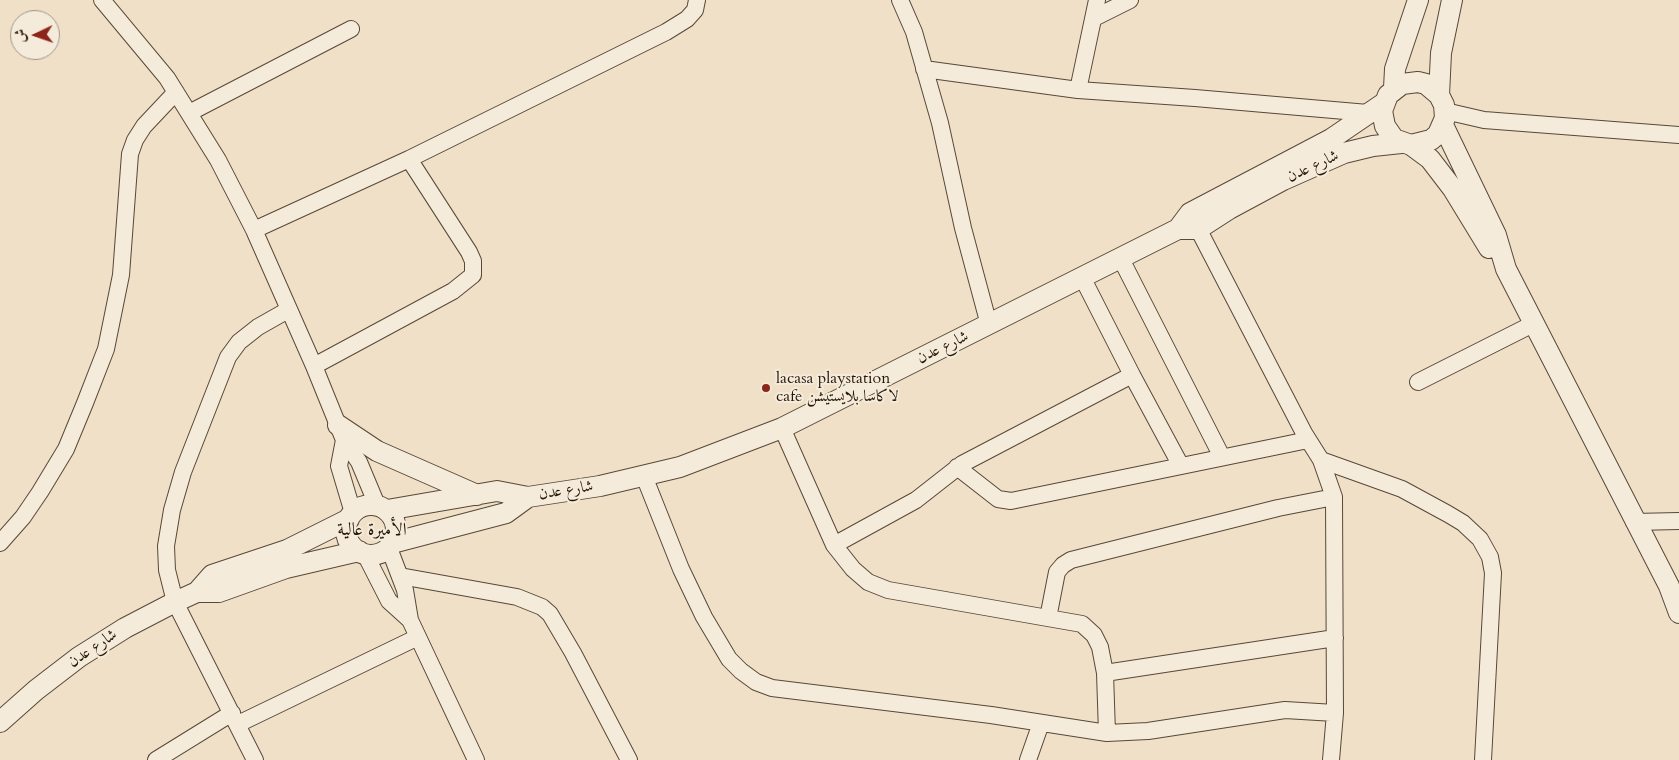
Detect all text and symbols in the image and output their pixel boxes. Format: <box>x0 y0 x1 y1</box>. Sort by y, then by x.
north arrow <box>10 10 60 60</box>
text: ش <box>11 28 30 43</box>
street label: شارع عدن <box>1284 147 1342 187</box>
street label: شارع عدن <box>914 327 972 369</box>
place label: lacasa playstation cafe لاكاسا بلايستيشن <box>776 369 899 407</box>
marker: lacasa playstation cafe لاكاسا بلايستيشن <box>760 382 772 394</box>
street label: شارع عدن <box>537 477 595 505</box>
district label: الأميرة عالية <box>337 520 407 542</box>
street label: شارع عدن <box>65 626 121 672</box>

